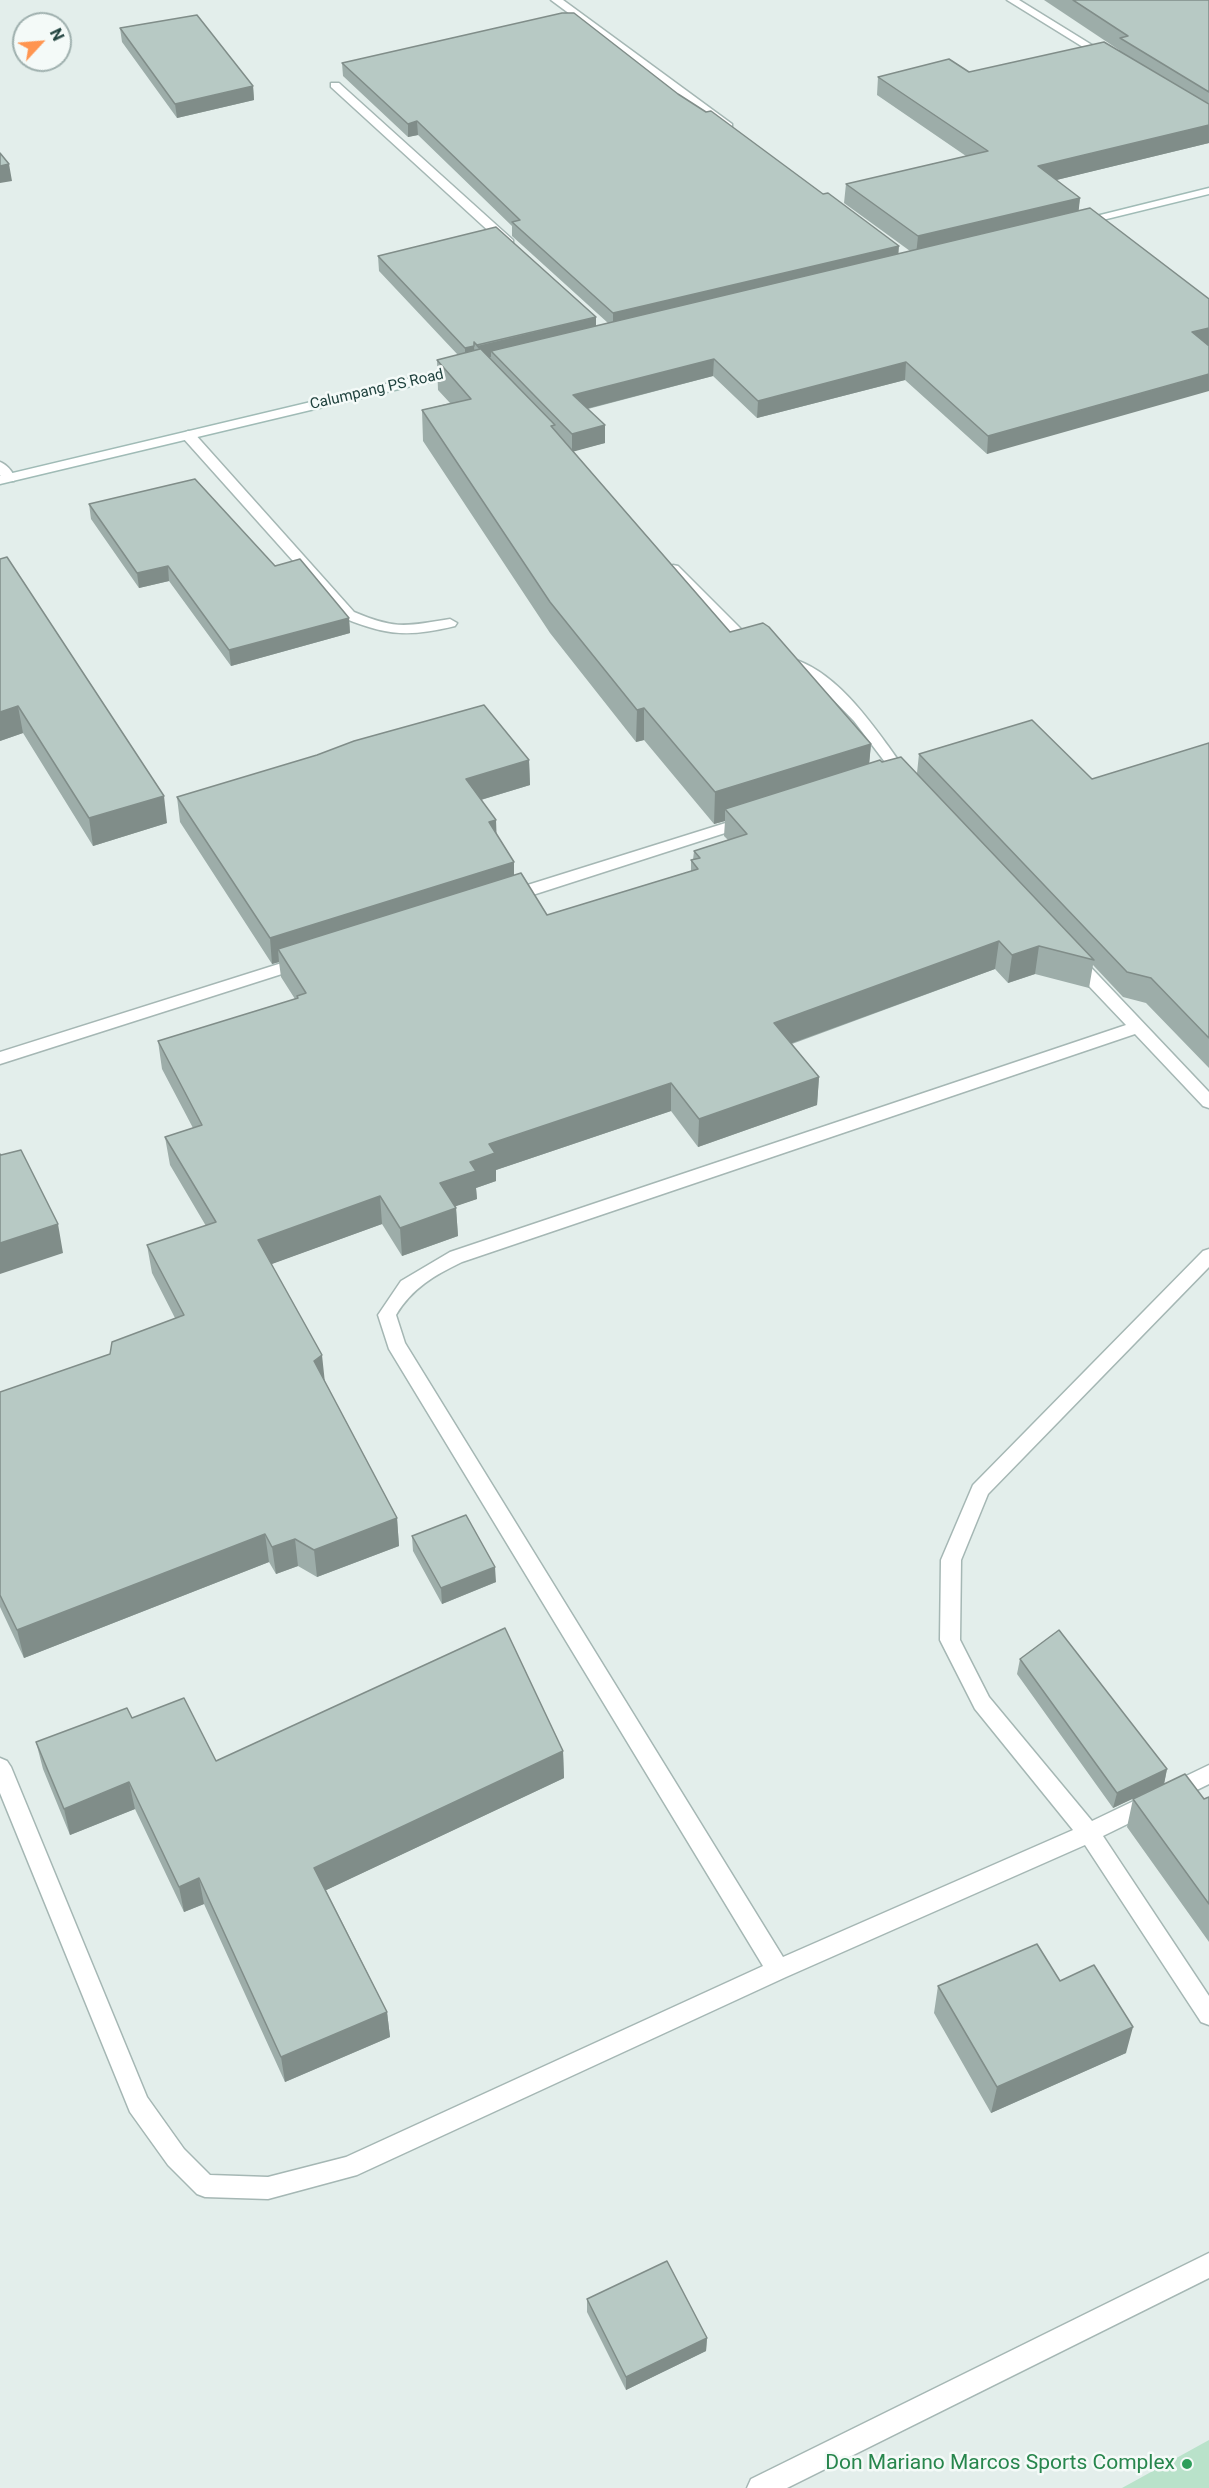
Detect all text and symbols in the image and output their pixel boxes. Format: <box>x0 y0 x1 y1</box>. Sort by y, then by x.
north arrow <box>12 12 72 72</box>
text: N <box>46 26 68 44</box>
street label: Calumpang PS Road <box>308 366 446 414</box>
place label: Don Mariano Marcos Sports Complex <box>825 2451 1175 2477</box>
marker: Don Mariano Marcos Sports Complex <box>1180 2457 1194 2471</box>

